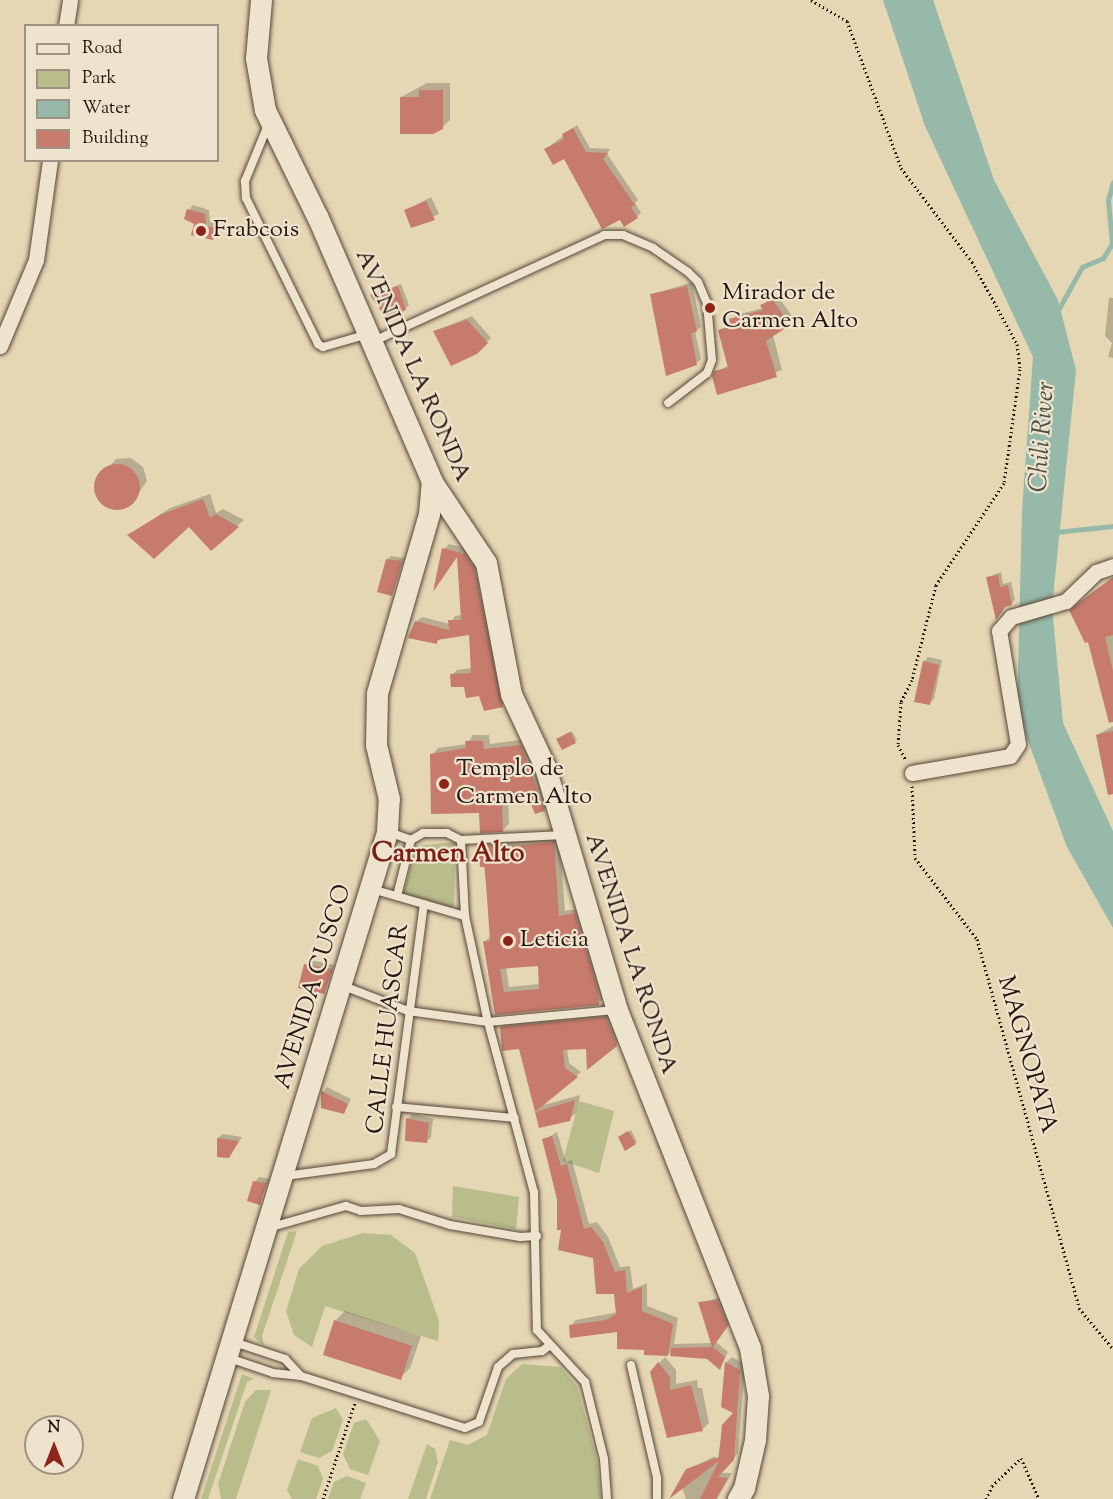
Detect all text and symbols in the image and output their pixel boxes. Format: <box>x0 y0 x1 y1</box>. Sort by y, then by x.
legend <box>24 24 219 162</box>
text: Road <box>82 36 122 62</box>
text: Park <box>82 66 116 92</box>
text: Water <box>82 96 130 122</box>
text: Building <box>82 126 148 152</box>
place label: Frabcois <box>213 217 299 245</box>
marker: Frabcois <box>194 224 208 238</box>
street label: AVENIDA LA RONDA <box>348 245 476 487</box>
place label: Mirador de Carmen Alto <box>722 280 858 336</box>
marker: Mirador de Carmen Alto <box>703 301 717 315</box>
water label: Chili River <box>1024 381 1062 493</box>
place label: Templo de Carmen Alto <box>456 756 592 812</box>
marker: Templo de Carmen Alto <box>437 777 451 791</box>
street label: AVENIDA LA RONDA <box>577 830 683 1078</box>
district label: Carmen Alto <box>371 839 525 871</box>
street label: AVENIDA CUSCO <box>269 881 359 1093</box>
street label: CALLE HUASCAR <box>362 922 416 1136</box>
place label: Leticia <box>520 927 589 955</box>
marker: Leticia <box>501 934 515 948</box>
street label: MAGNOPATA <box>990 973 1062 1137</box>
north arrow <box>24 1415 84 1475</box>
text: N <box>48 1417 60 1440</box>

